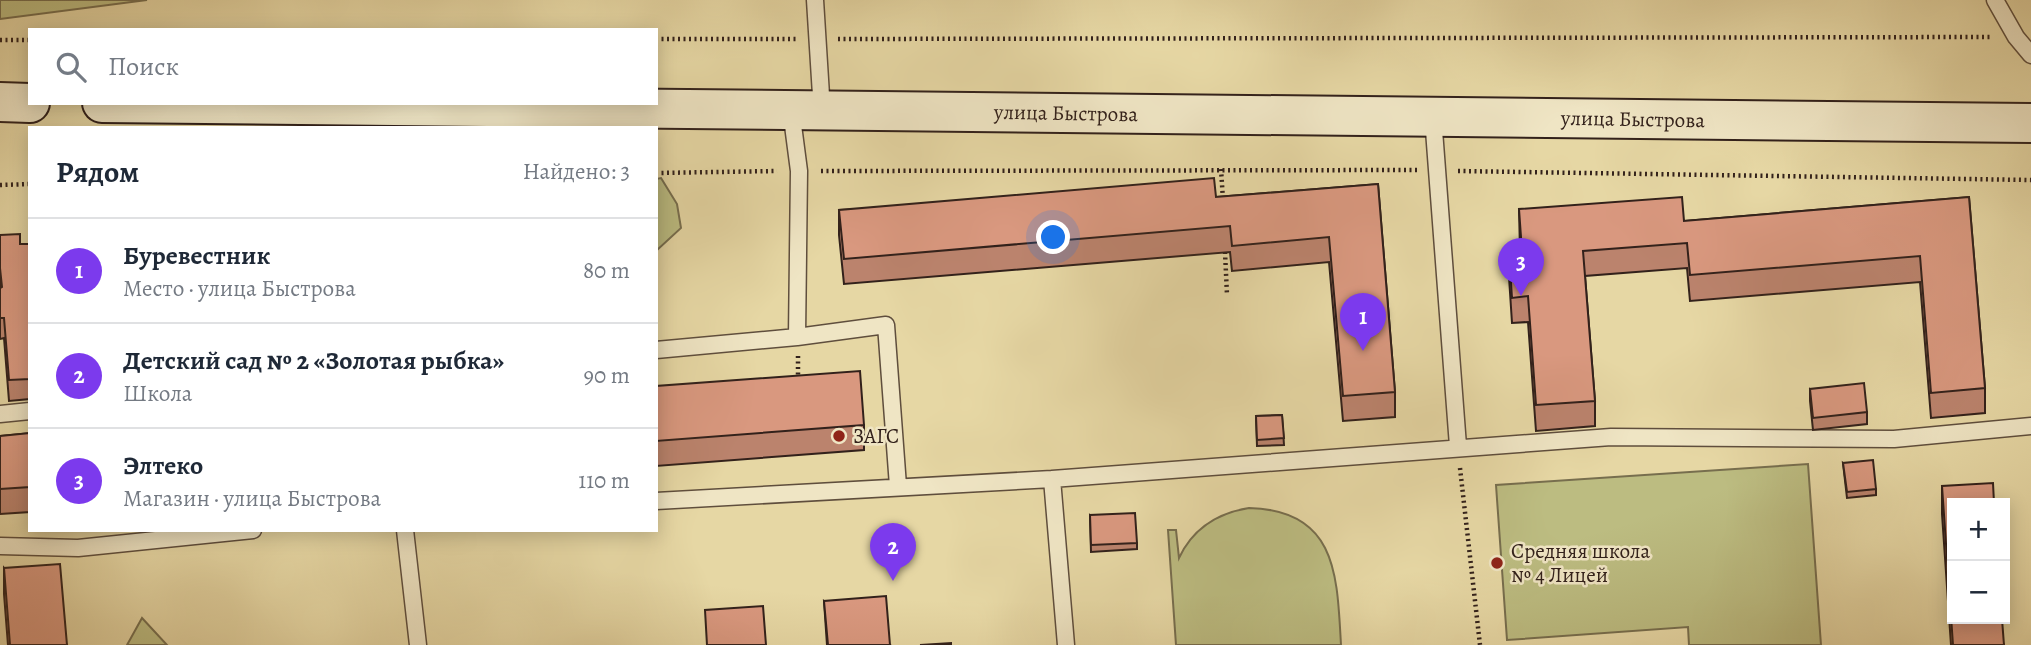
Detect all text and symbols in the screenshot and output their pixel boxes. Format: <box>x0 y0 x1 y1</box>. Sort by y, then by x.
search box <box>28 28 658 105</box>
icon: search <box>52 48 90 86</box>
text: Поиск <box>108 49 179 84</box>
street label: улица Быстрова <box>993 98 1139 128</box>
street label: улица Быстрова <box>1560 104 1706 134</box>
text: Рядом <box>56 152 139 192</box>
text: Найдено: 3 <box>523 156 630 187</box>
your location <box>1036 220 1070 254</box>
text: Буревестник <box>123 238 270 273</box>
pin: 3 <box>1498 238 1544 296</box>
text: 1 <box>75 255 83 286</box>
text: 80 m <box>583 255 630 286</box>
text: Место · улица Быстрова <box>123 273 356 304</box>
pin: 1 <box>1340 293 1386 351</box>
text: Детский сад № 2 «Золотая рыбка» <box>123 343 504 378</box>
text: 2 <box>73 360 85 391</box>
text: 90 m <box>584 360 630 391</box>
text: Школа <box>123 378 192 409</box>
place label: ЗАГС <box>853 422 899 450</box>
marker: ЗАГС <box>831 428 847 444</box>
text: Элтеко <box>123 448 203 483</box>
text: 3 <box>74 465 84 496</box>
text: 110 m <box>578 465 630 496</box>
text: Магазин · улица Быстрова <box>123 483 381 514</box>
map controls <box>1947 498 2010 624</box>
button: + <box>1947 498 2010 561</box>
pin: 2 <box>870 523 916 581</box>
place label: Средняя школа № 4 Лицей <box>1511 537 1650 589</box>
marker: Средняя школа № 4 Лицей <box>1489 555 1505 571</box>
button: − <box>1947 561 2010 624</box>

